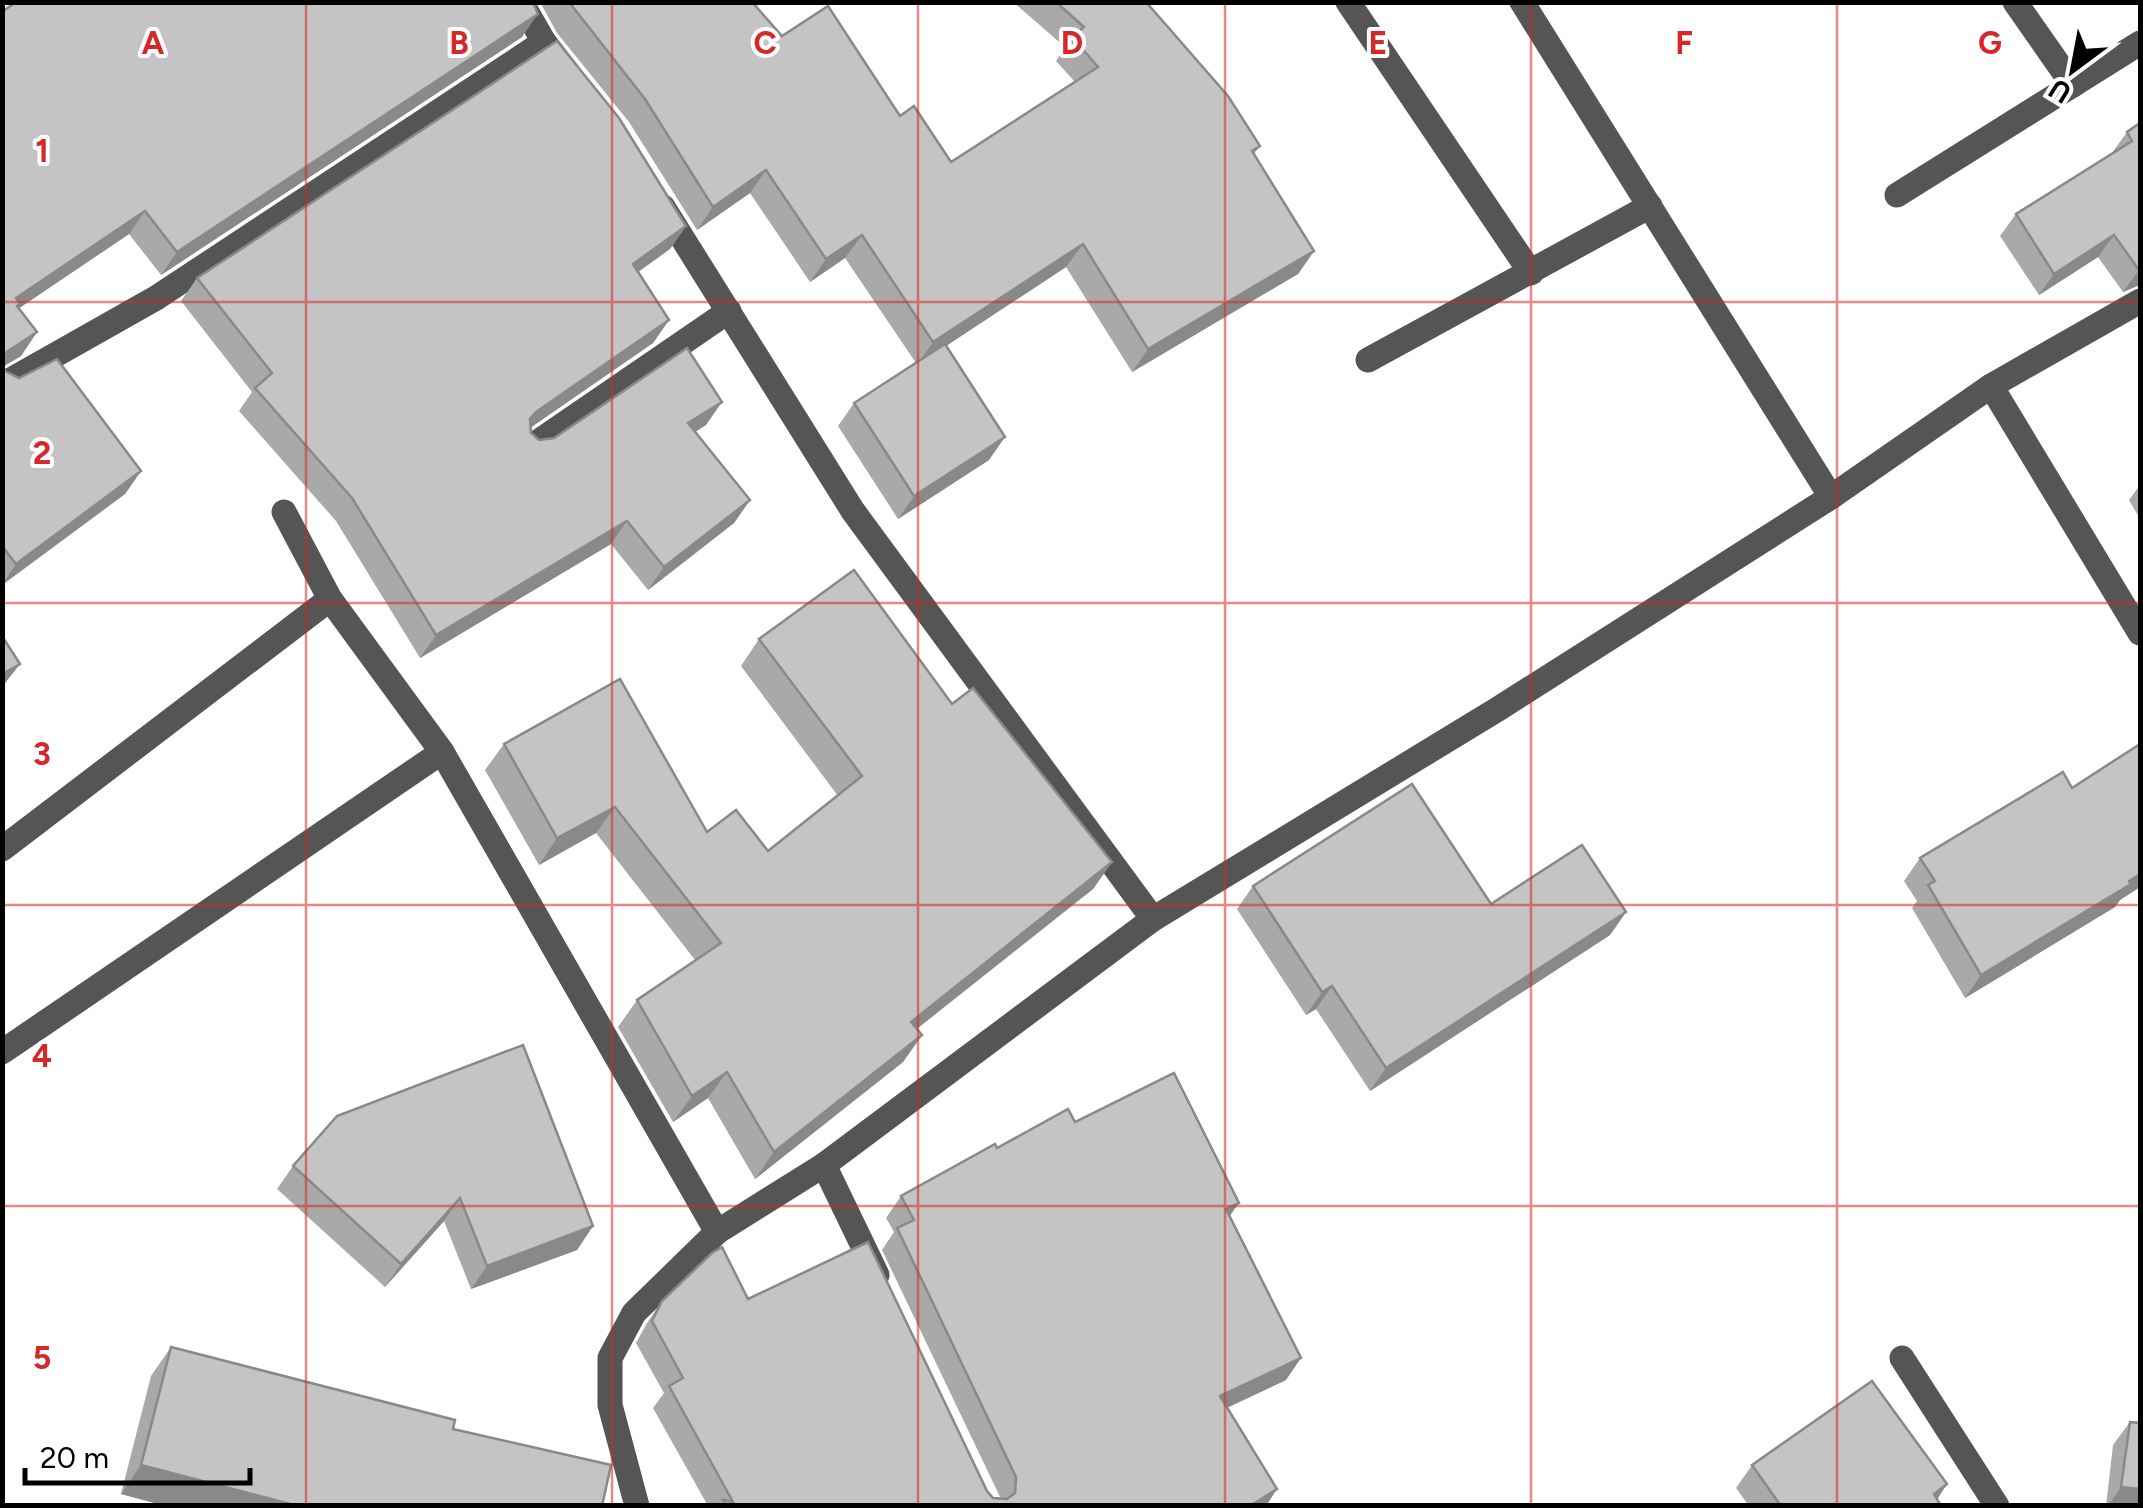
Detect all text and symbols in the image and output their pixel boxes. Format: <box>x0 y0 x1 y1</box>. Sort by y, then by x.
north arrow <box>2023 20 2123 120</box>
text: A <box>142 24 165 62</box>
text: B <box>449 24 469 62</box>
text: C <box>753 24 777 62</box>
text: D <box>1061 24 1083 62</box>
text: E <box>1369 24 1387 62</box>
text: F <box>1675 24 1693 62</box>
text: G <box>1978 24 2002 62</box>
text: U <box>2042 72 2077 111</box>
text: 1 <box>35 132 49 170</box>
text: 2 <box>33 434 51 472</box>
text: 3 <box>33 735 51 773</box>
text: 4 <box>32 1037 52 1075</box>
text: 5 <box>33 1339 51 1377</box>
scale bar <box>25 1423 250 1485</box>
text: 20 m <box>40 1439 109 1476</box>

